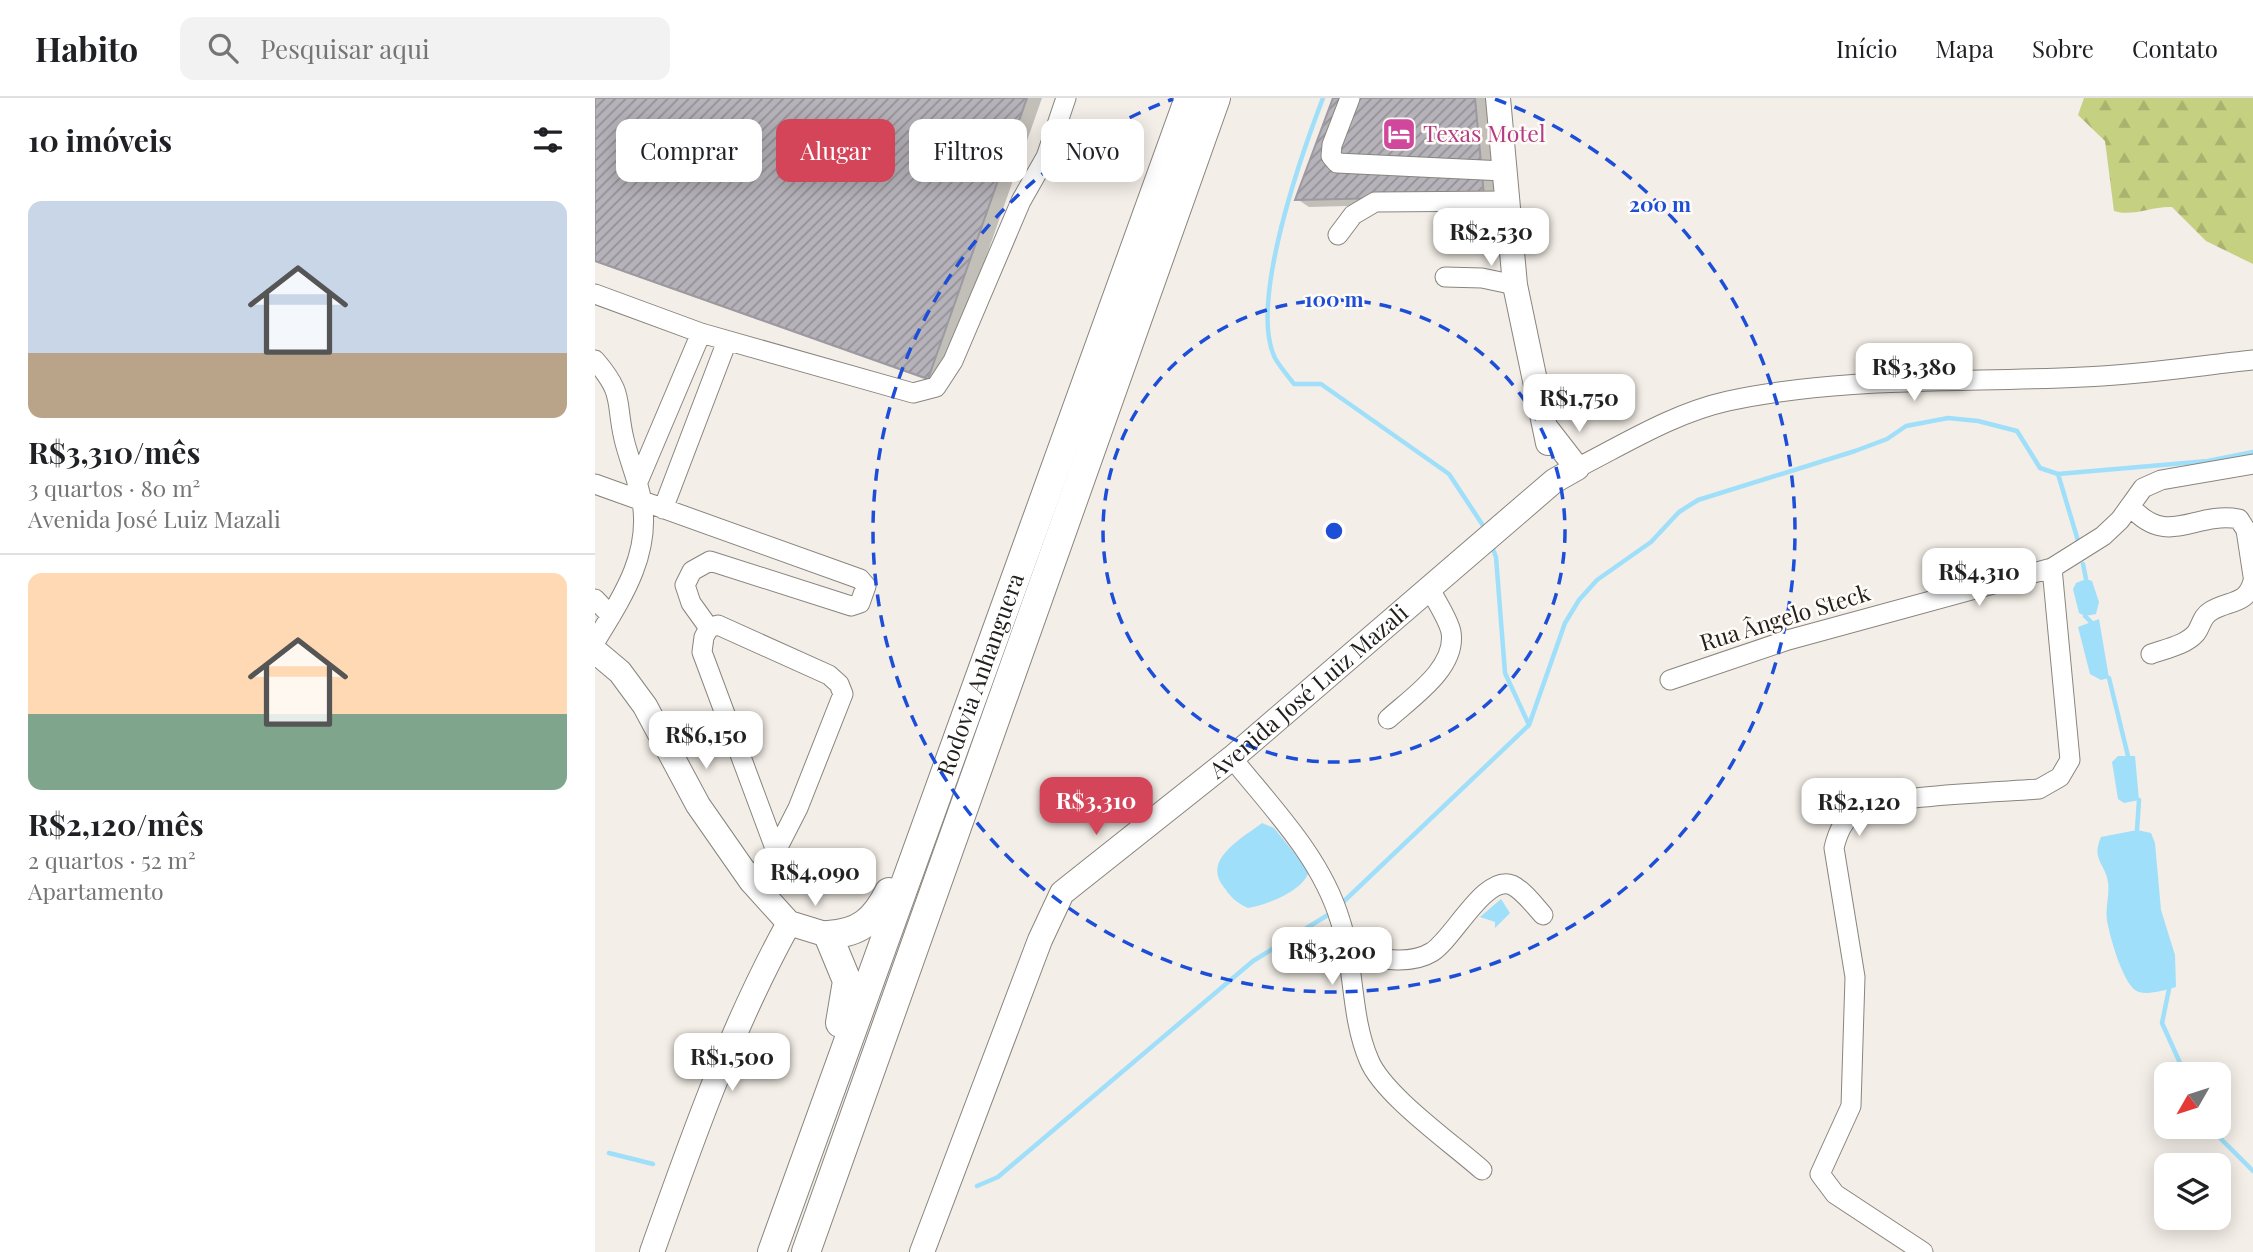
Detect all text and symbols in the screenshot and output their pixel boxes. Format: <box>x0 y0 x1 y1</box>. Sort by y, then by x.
search box <box>180 17 670 80</box>
text: Habito <box>35 26 138 70</box>
icon: search <box>204 29 242 67</box>
text: Pesquisar aqui <box>260 31 430 66</box>
text: Início <box>1836 32 1897 64</box>
text: Mapa <box>1935 32 1994 64</box>
text: Sobre <box>2032 32 2094 64</box>
text: Contato <box>2132 32 2218 64</box>
hotel icon: Texas Motel <box>1380 115 1418 153</box>
place label: Texas Motel <box>1423 117 1546 148</box>
chip: Comprar <box>616 119 762 182</box>
chip: Alugar <box>776 119 895 182</box>
chip: Filtros <box>909 119 1027 182</box>
chip: Novo <box>1041 119 1144 182</box>
text: 10 imóveis <box>28 120 172 160</box>
icon: filters <box>529 121 567 159</box>
text: 200 m <box>1629 189 1691 217</box>
pin: R$2,530 <box>1426 208 1556 268</box>
text: R$2,530 <box>1449 215 1533 246</box>
icon: home <box>235 247 361 373</box>
text: 100 m <box>1304 284 1364 312</box>
pin: R$3,380 <box>1849 344 1979 403</box>
text: R$3,380 <box>1872 350 1956 381</box>
pin: R$1,750 <box>1514 374 1644 434</box>
text: R$1,750 <box>1539 381 1619 412</box>
text: R$3,310/mês <box>28 432 200 472</box>
text: 3 quartos · 80 m² <box>28 472 200 503</box>
text: Avenida José Luiz Mazali <box>28 503 281 534</box>
centre of rings <box>1322 519 1346 543</box>
pin: R$4,310 <box>1914 548 2044 608</box>
text: R$4,310 <box>1938 555 2020 586</box>
street label: Rodovia Anhanguera <box>928 568 1030 780</box>
street label: Rua Ângelo Steck <box>1696 576 1874 657</box>
street label: Avenida José Luiz Mazali <box>1201 596 1414 785</box>
icon: home <box>235 619 361 745</box>
pin: R$6,150 <box>641 712 771 771</box>
text: R$6,150 <box>665 718 747 749</box>
pin: R$3,310 <box>1031 778 1161 837</box>
pin: R$2,120 <box>1794 778 1924 838</box>
text: R$3,310 <box>1056 784 1136 815</box>
text: R$2,120 <box>1817 785 1901 816</box>
text: R$2,120/mês <box>28 804 204 844</box>
text: 2 quartos · 52 m² <box>28 844 196 875</box>
pin: R$4,090 <box>750 848 880 908</box>
text: R$4,090 <box>770 855 860 886</box>
text: Apartamento <box>28 875 164 906</box>
pin: R$3,200 <box>1267 928 1397 987</box>
text: R$3,200 <box>1288 934 1376 965</box>
pin: R$1,500 <box>667 1034 797 1093</box>
text: R$1,500 <box>690 1040 774 1071</box>
north arrow <box>2154 1062 2231 1139</box>
map controls <box>2154 1062 2231 1230</box>
button: layers <box>2154 1153 2231 1230</box>

